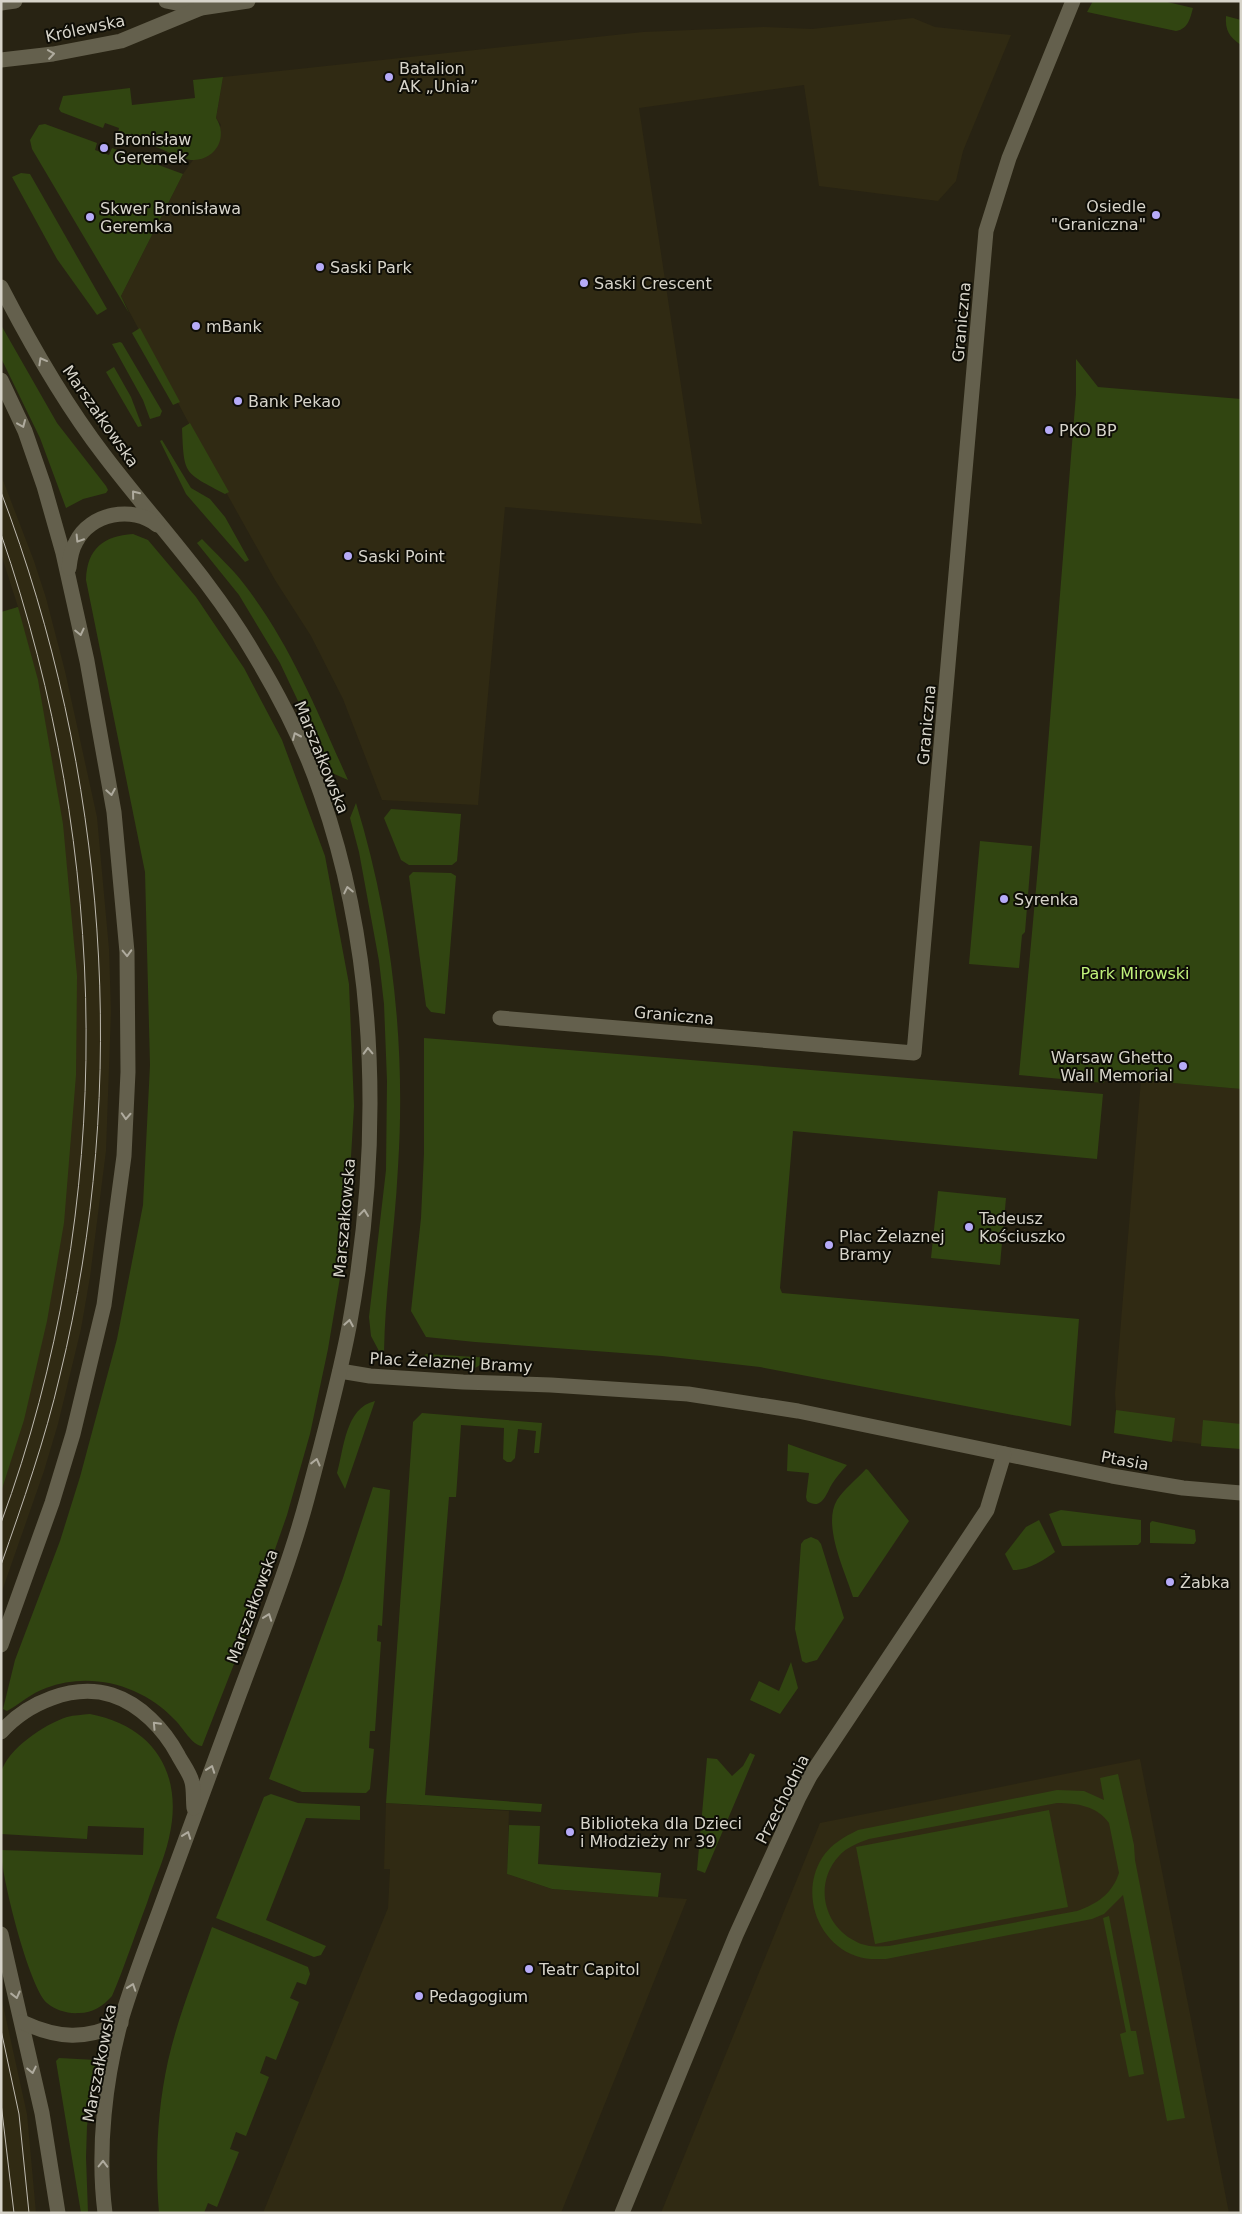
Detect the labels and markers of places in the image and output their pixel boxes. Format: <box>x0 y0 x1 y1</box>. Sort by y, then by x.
place label: Batalion AK „Unia” <box>399 59 478 96</box>
marker: Batalion AK „Unia” <box>383 71 395 83</box>
place label: Bronisław Geremek <box>114 130 191 167</box>
marker: Bronisław Geremek <box>98 142 110 154</box>
place label: Osiedle "Graniczna" <box>1051 197 1146 234</box>
place label: Skwer Bronisława Geremka <box>100 199 241 236</box>
marker: Osiedle "Graniczna" <box>1150 209 1162 221</box>
marker: Skwer Bronisława Geremka <box>84 211 96 223</box>
place label: Saski Park <box>330 258 412 277</box>
marker: Saski Park <box>314 261 326 273</box>
place label: Saski Crescent <box>594 274 712 293</box>
marker: Saski Crescent <box>578 277 590 289</box>
place label: mBank <box>206 317 263 336</box>
marker: mBank <box>190 320 202 332</box>
place label: Bank Pekao <box>248 392 341 411</box>
marker: Bank Pekao <box>232 395 244 407</box>
place label: PKO BP <box>1059 421 1117 440</box>
marker: PKO BP <box>1043 424 1055 436</box>
place label: Saski Point <box>358 547 445 566</box>
marker: Saski Point <box>342 550 354 562</box>
place label: Syrenka <box>1014 890 1079 909</box>
marker: Syrenka <box>998 893 1010 905</box>
place label: Warsaw Ghetto Wall Memorial <box>1051 1048 1173 1085</box>
marker: Warsaw Ghetto Wall Memorial <box>1177 1060 1189 1072</box>
place label: Tadeusz Kościuszko <box>978 1209 1065 1246</box>
marker: Tadeusz Kościuszko <box>963 1221 975 1233</box>
place label: Plac Żelaznej Bramy <box>839 1227 945 1264</box>
marker: Plac Żelaznej Bramy <box>823 1239 835 1251</box>
place label: Żabka <box>1180 1573 1230 1592</box>
marker: Żabka <box>1164 1576 1176 1588</box>
place label: Biblioteka dla Dzieci i Młodzieży nr 39 <box>580 1814 742 1851</box>
marker: Biblioteka dla Dzieci i Młodzieży nr 39 <box>564 1826 576 1838</box>
place label: Teatr Capitol <box>538 1960 640 1979</box>
marker: Teatr Capitol <box>523 1963 535 1975</box>
place label: Pedagogium <box>429 1987 528 2006</box>
marker: Pedagogium <box>413 1990 425 2002</box>

